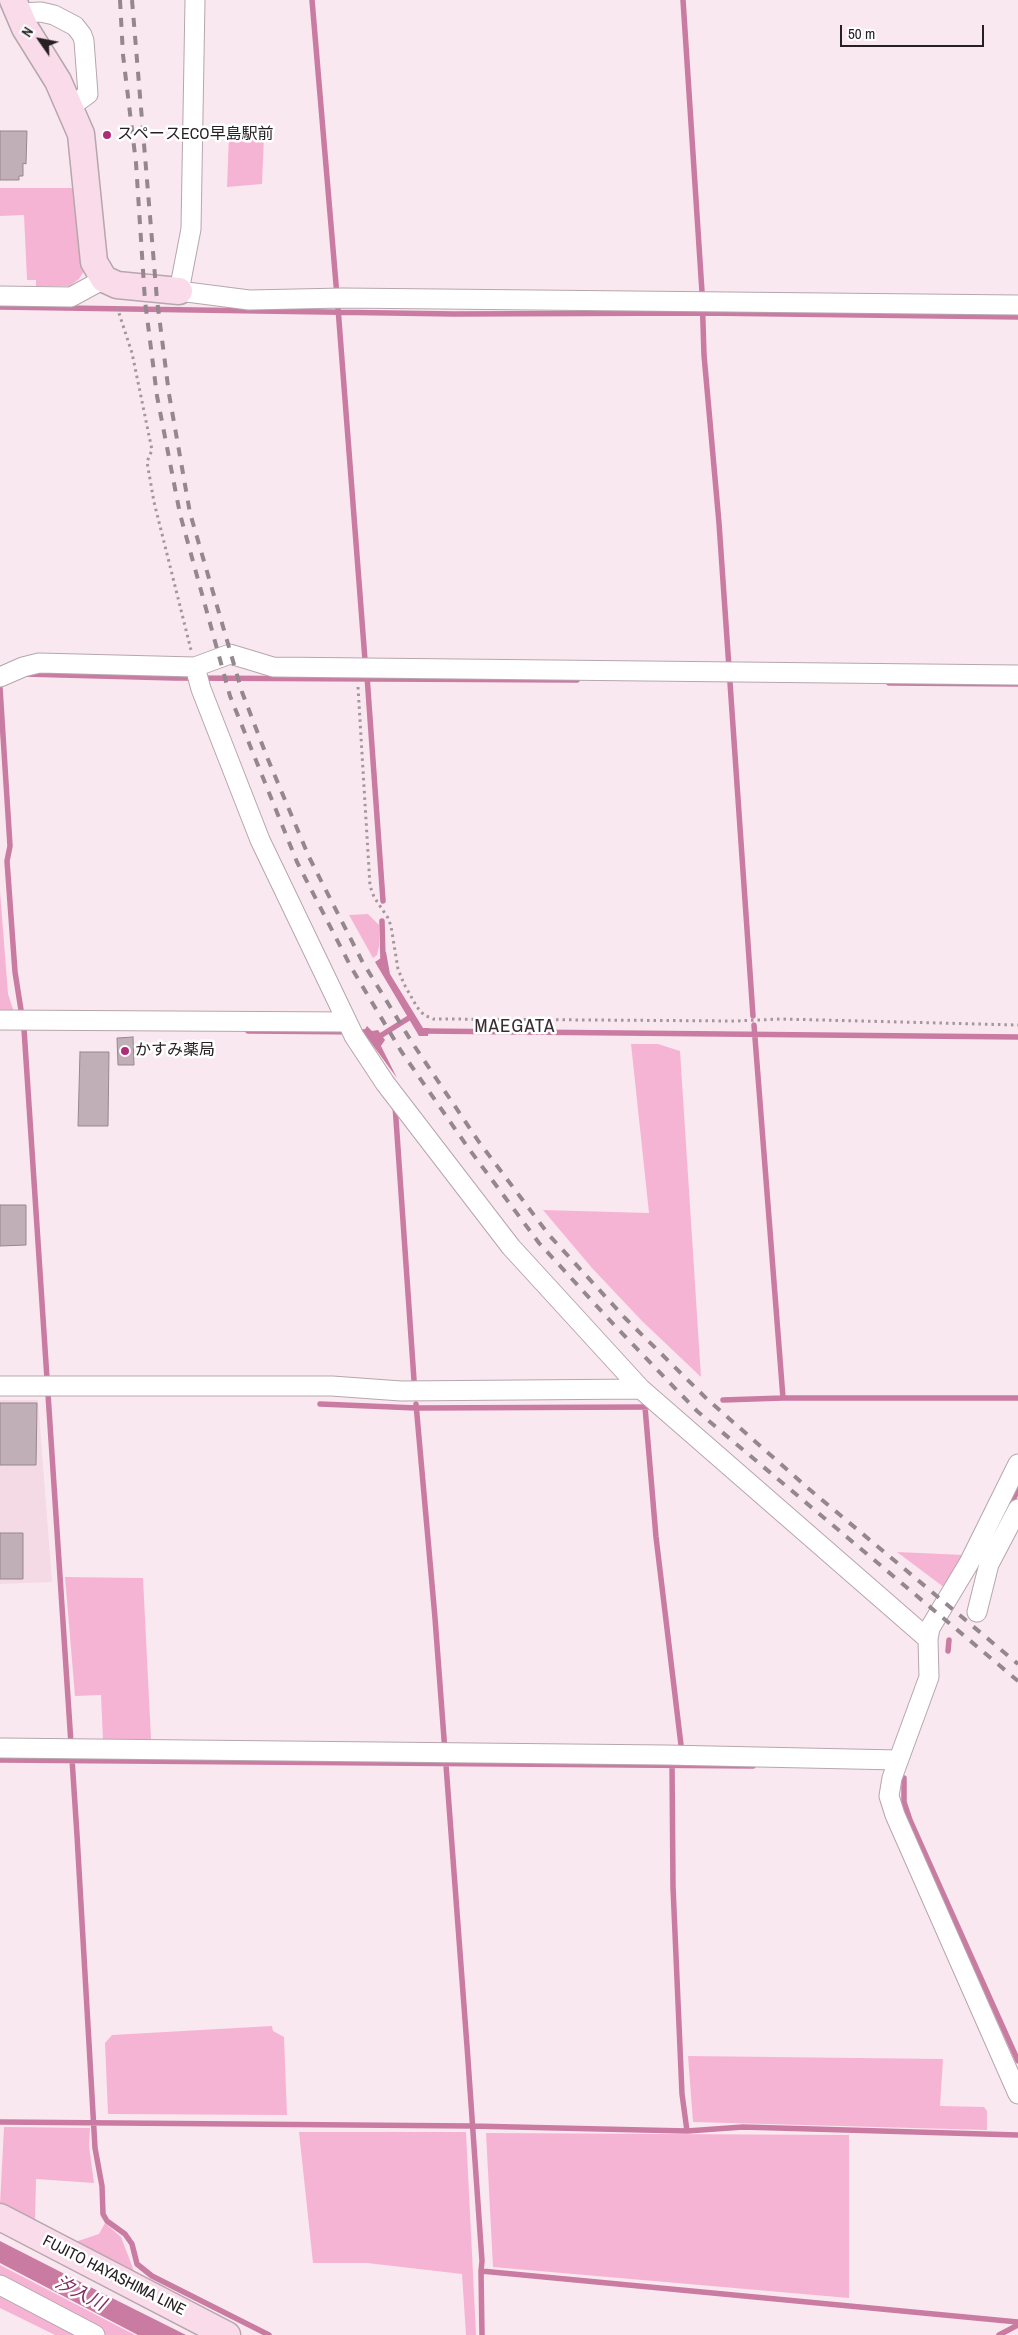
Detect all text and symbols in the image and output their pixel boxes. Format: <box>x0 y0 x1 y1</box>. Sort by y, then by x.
north arrow <box>15 15 65 65</box>
scale bar <box>843 15 987 47</box>
text: N <box>18 23 37 40</box>
text: 50 m <box>848 23 875 44</box>
place label: スペースECO早島駅前 <box>117 125 273 145</box>
marker: スペースECO早島駅前 <box>101 129 113 141</box>
district label: MAEGATA <box>474 1016 556 1038</box>
place label: かすみ薬局 <box>135 1041 215 1061</box>
marker: かすみ薬局 <box>119 1045 131 1057</box>
street label: FUJITO HAYASHIMA LINE <box>39 2232 189 2320</box>
water label: 汐入川 <box>51 2272 109 2316</box>

